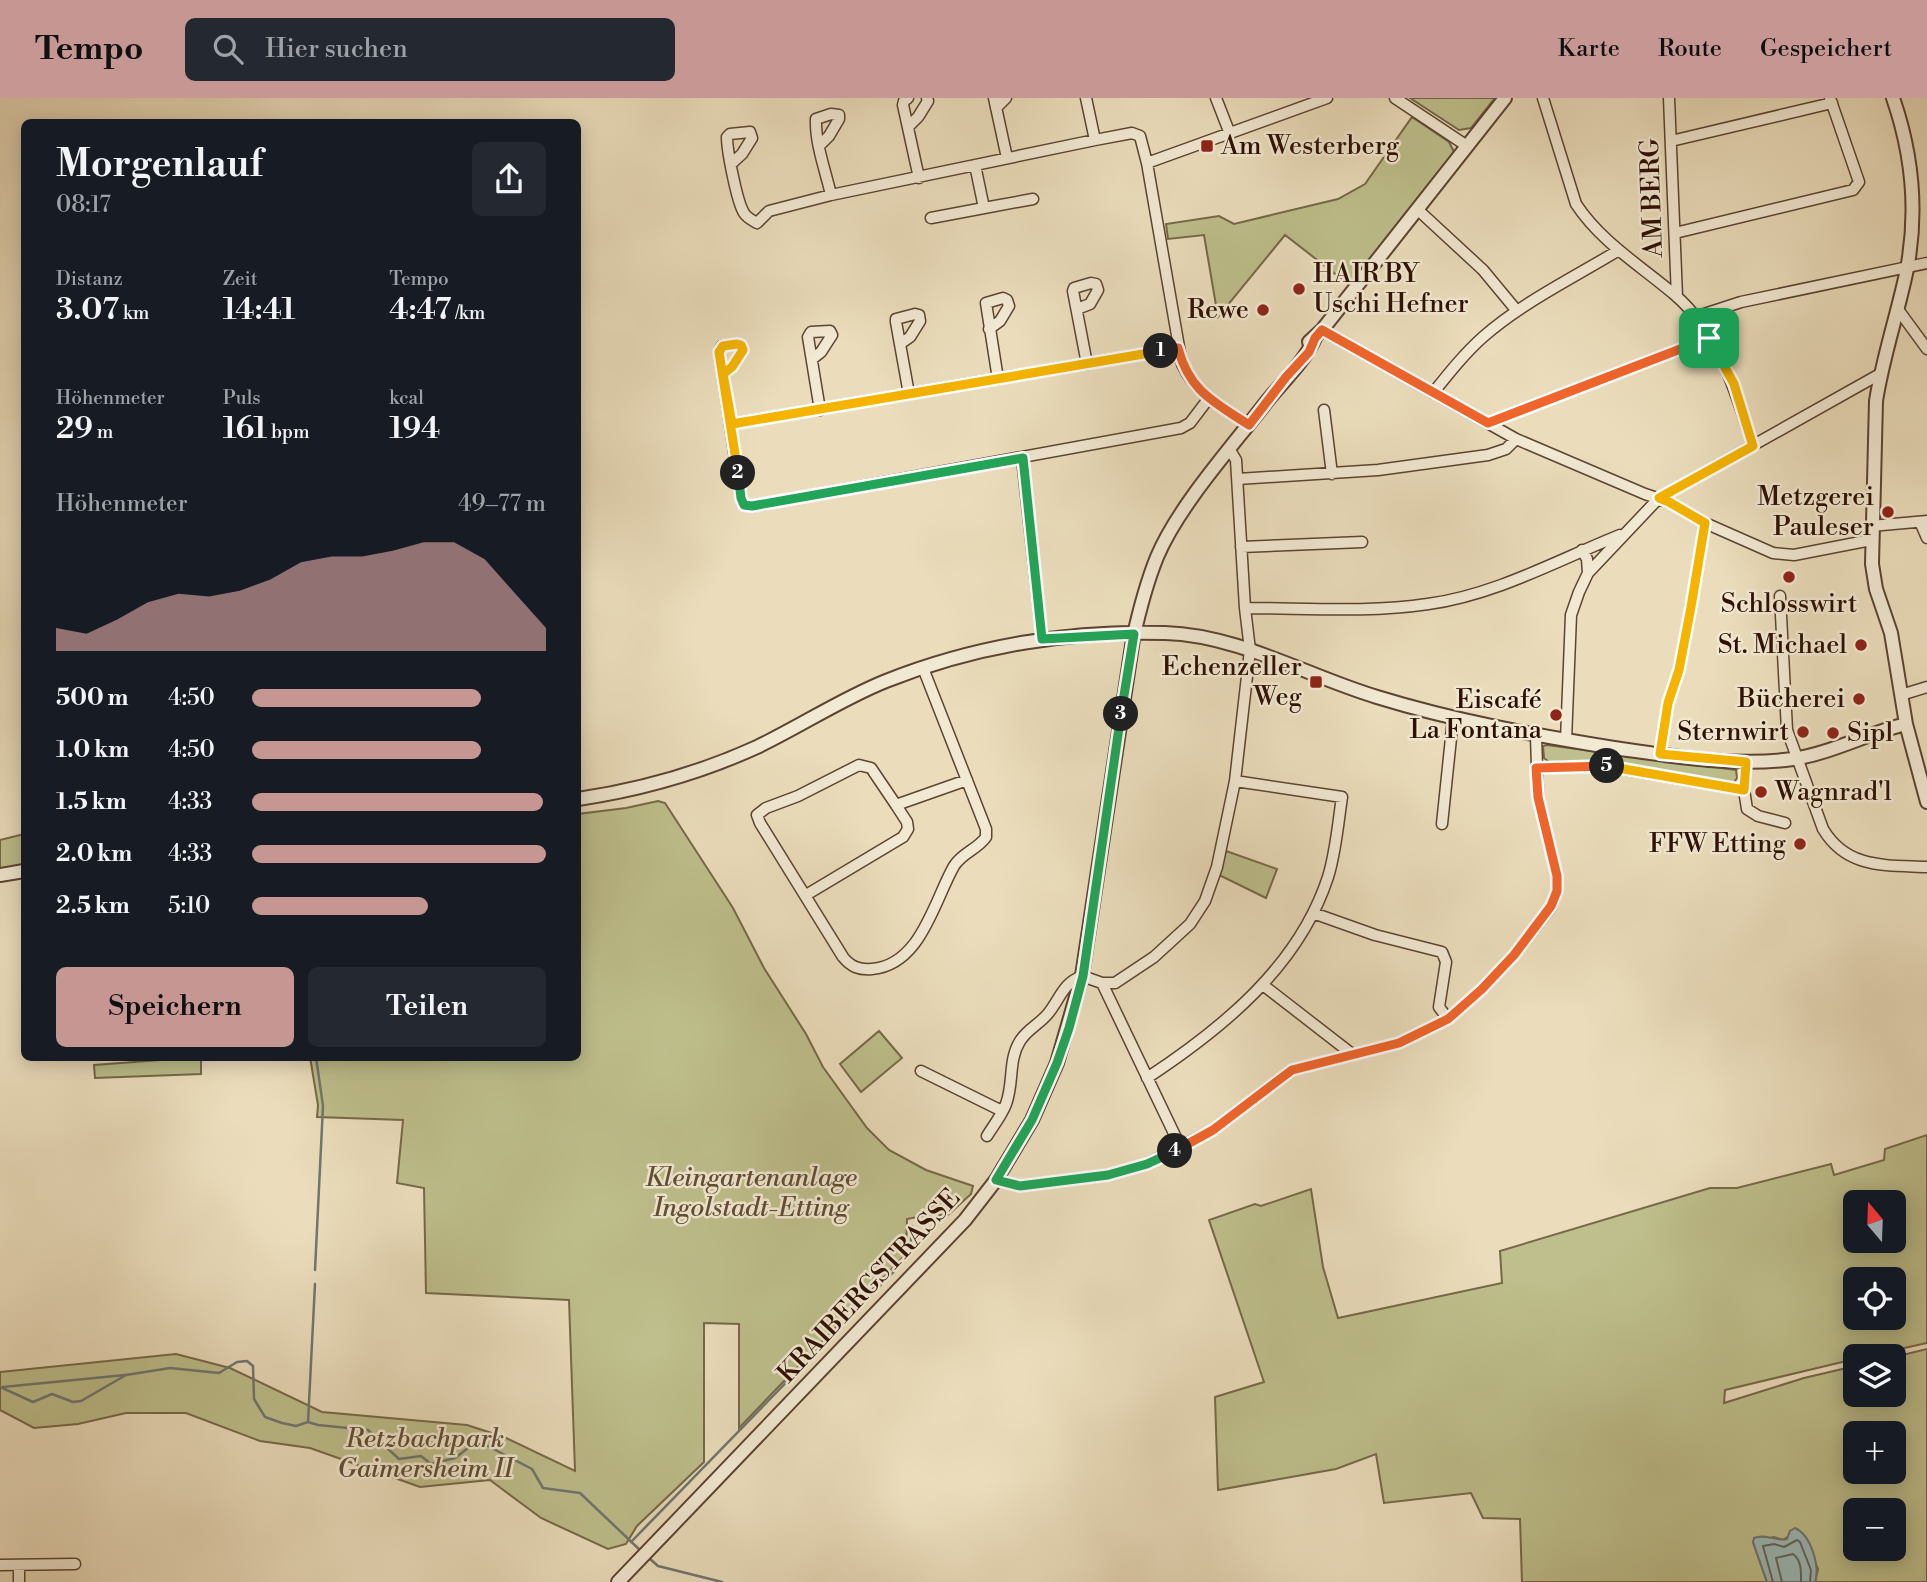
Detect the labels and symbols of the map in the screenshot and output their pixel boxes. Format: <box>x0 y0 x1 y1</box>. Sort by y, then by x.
place label: Am Westerberg <box>1220 130 1400 162</box>
marker: Am Westerberg <box>1199 138 1215 154</box>
street label: AM BERG <box>1634 138 1670 259</box>
place label: HAIR BY Uschi Hefner <box>1313 258 1469 320</box>
marker: HAIR BY Uschi Hefner <box>1291 281 1307 297</box>
place label: Rewe <box>1187 294 1249 326</box>
marker: Rewe <box>1255 302 1271 318</box>
pin <box>1679 308 1739 368</box>
pin: 1 <box>1144 334 1178 368</box>
pin: 2 <box>720 456 756 490</box>
place label: Metzgerei Pauleser <box>1757 481 1874 543</box>
marker: Metzgerei Pauleser <box>1880 504 1896 520</box>
marker: Schlosswirt <box>1781 569 1797 585</box>
place label: Schlosswirt <box>1721 588 1857 620</box>
place label: St. Michael <box>1718 629 1847 661</box>
marker: St. Michael <box>1853 637 1869 653</box>
place label: Echenzeller Weg <box>1162 651 1303 713</box>
marker: Echenzeller Weg <box>1308 674 1324 690</box>
place label: Bücherei <box>1737 683 1845 715</box>
place label: Eiscafé La Fontana <box>1410 684 1543 746</box>
marker: Bücherei <box>1851 691 1867 707</box>
pin: 3 <box>1104 696 1138 732</box>
marker: Eiscafé La Fontana <box>1548 707 1564 723</box>
place label: Sternwirt <box>1677 716 1789 748</box>
place label: Sipl <box>1847 717 1894 749</box>
marker: Sternwirt <box>1795 724 1811 740</box>
marker: Sipl <box>1825 725 1841 741</box>
pin: 5 <box>1590 748 1624 784</box>
place label: Wagnrad'l <box>1774 776 1892 808</box>
marker: Wagnrad'l <box>1753 784 1769 800</box>
place label: FFW Etting <box>1649 828 1787 860</box>
marker: FFW Etting <box>1792 836 1808 852</box>
pin: 4 <box>1158 1134 1192 1168</box>
park label: Kleingartenanlage Ingolstadt-Etting <box>645 1162 857 1224</box>
street label: KRAIBERGSTRASSE <box>771 1182 967 1390</box>
north arrow <box>1843 1190 1906 1253</box>
park label: Retzbachpark Gaimersheim II <box>337 1423 515 1485</box>

